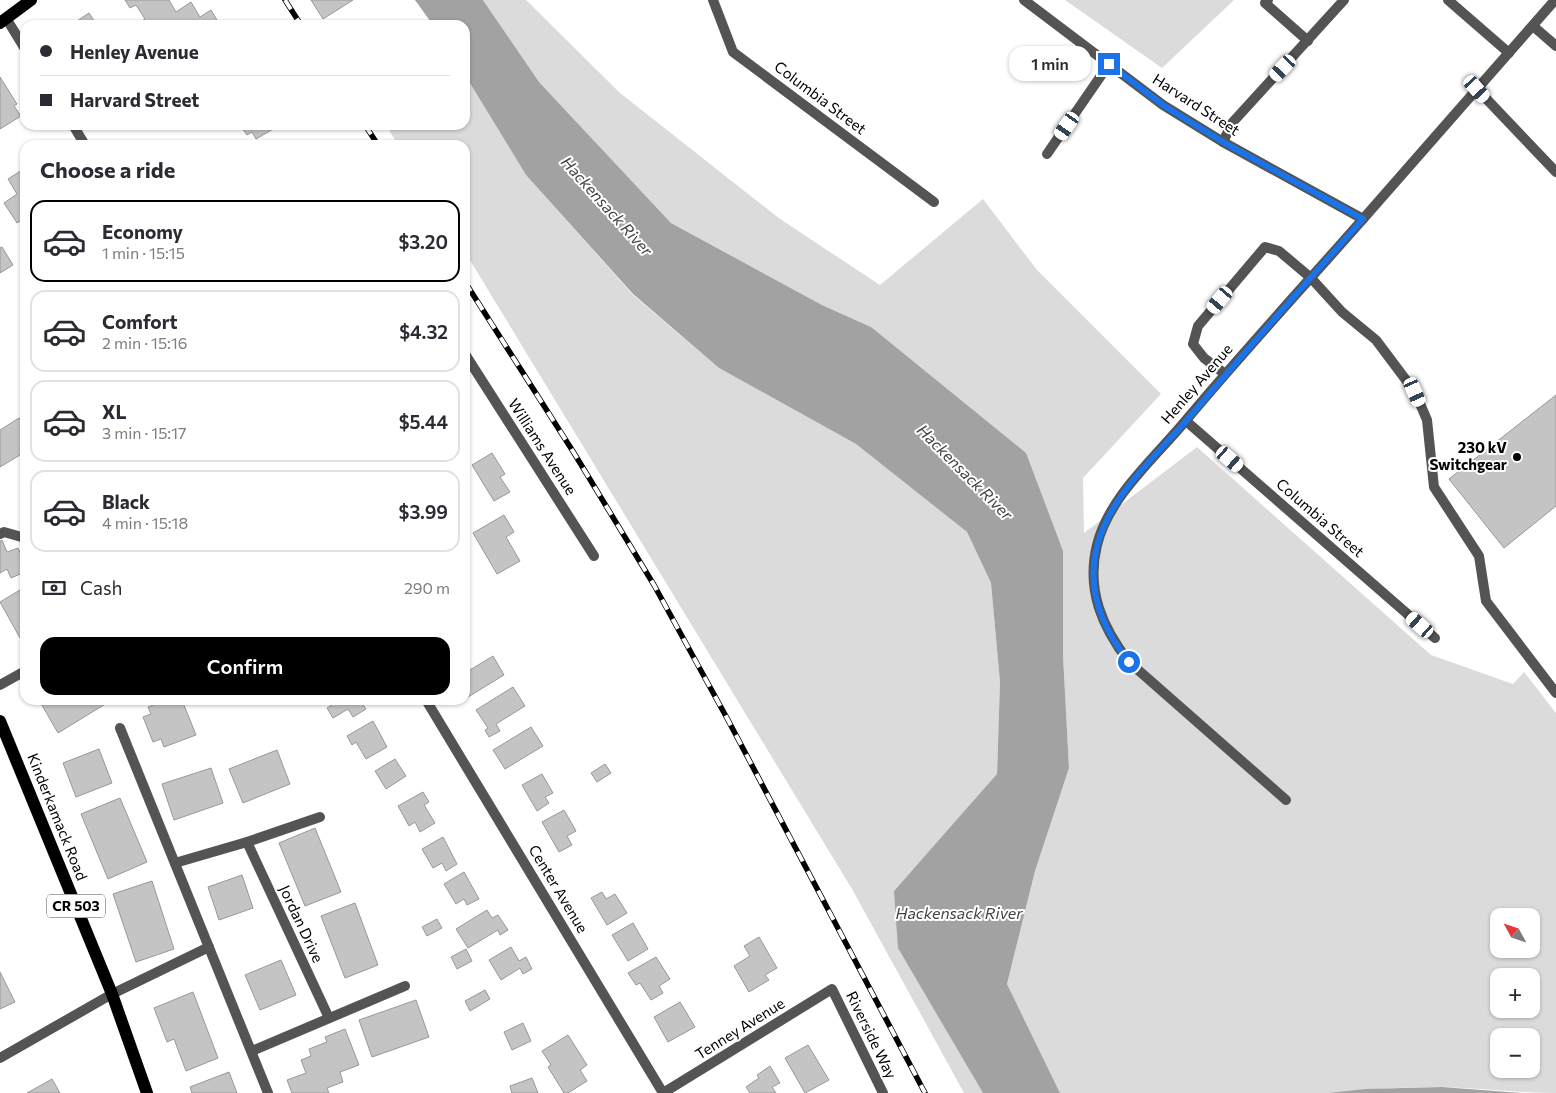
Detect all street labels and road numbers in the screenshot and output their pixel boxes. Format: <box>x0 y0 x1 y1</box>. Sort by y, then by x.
street label: Columbia Street <box>771 57 870 138</box>
street label: Harvard Street <box>1150 69 1243 139</box>
street label: Henley Avenue <box>1157 340 1236 427</box>
street label: Williams Avenue <box>505 395 581 498</box>
street label: Columbia Street <box>1273 474 1368 560</box>
street label: Kinderkamack Road <box>24 750 92 883</box>
street label: Center Avenue <box>525 841 592 936</box>
street label: Jordan Drive <box>276 882 328 965</box>
road number: CR 503 <box>47 894 105 918</box>
street label: Riverside Way <box>843 988 901 1081</box>
street label: Tenney Avenue <box>691 993 788 1063</box>

